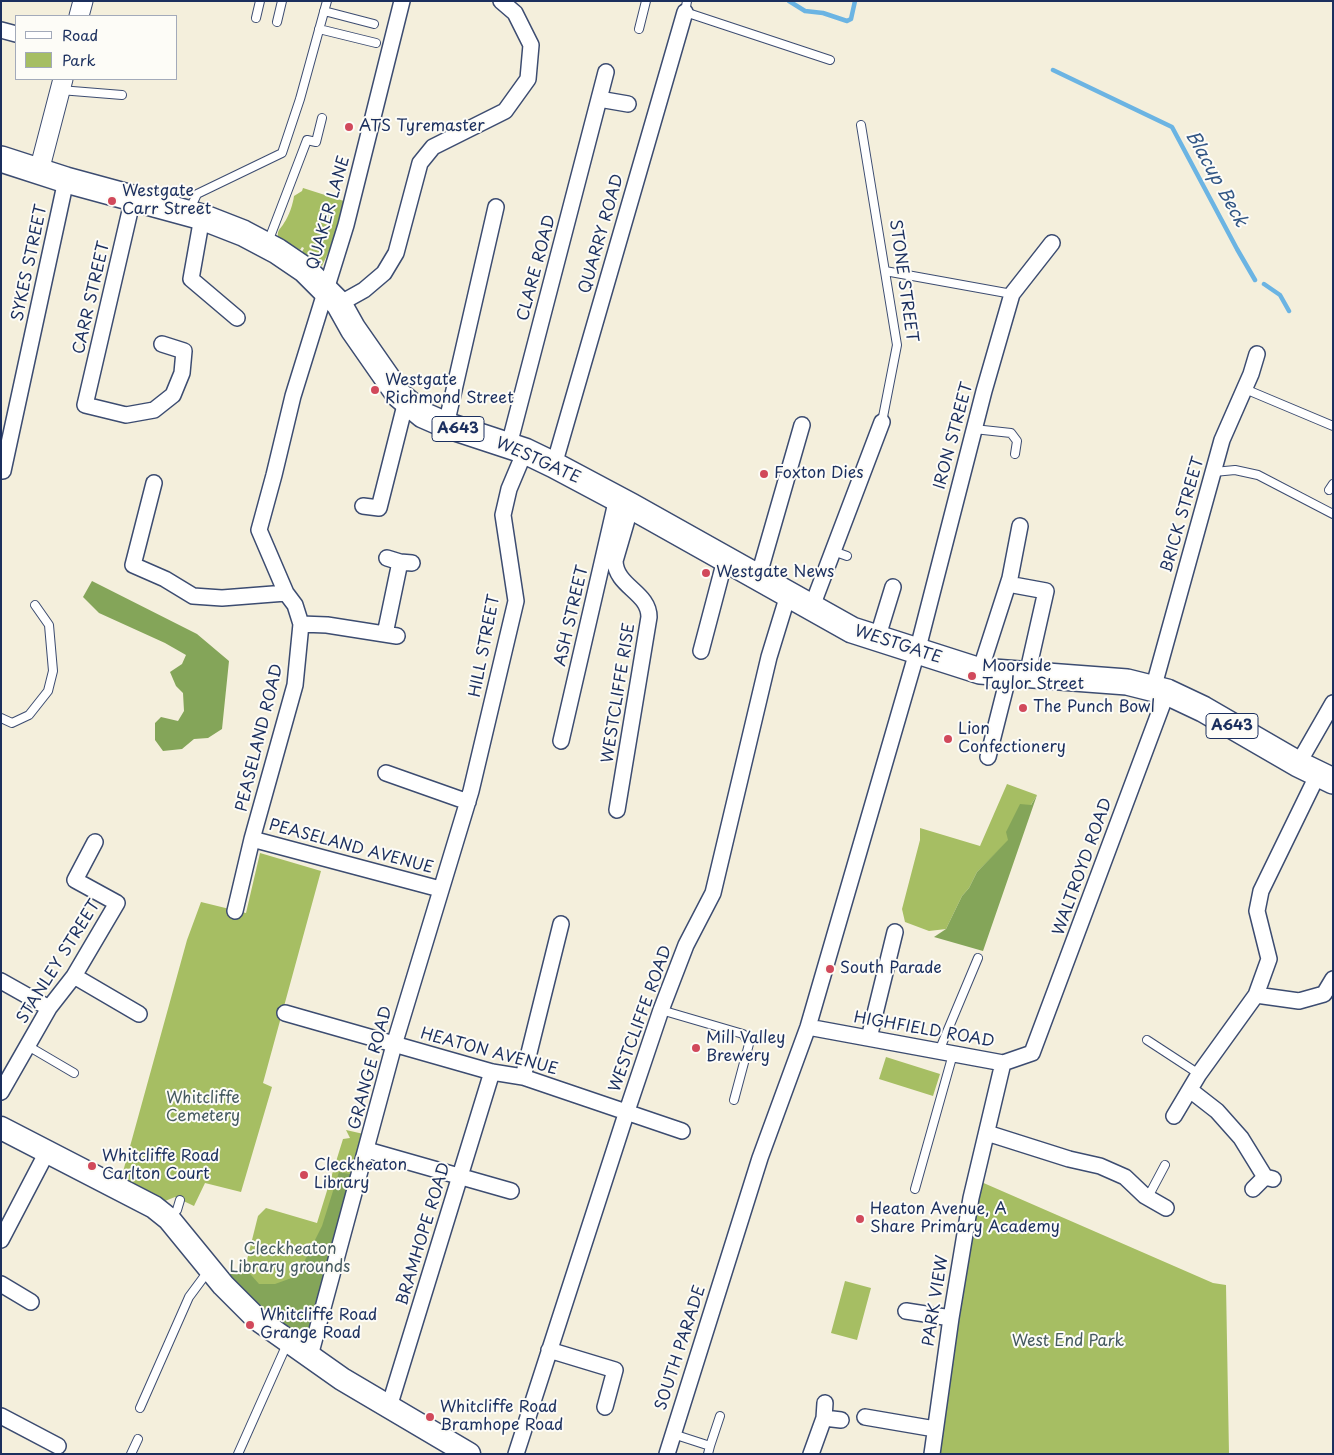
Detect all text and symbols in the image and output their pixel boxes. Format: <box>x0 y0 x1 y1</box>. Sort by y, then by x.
legend <box>15 15 178 80</box>
text: Road <box>62 23 98 46</box>
text: Park <box>62 48 96 71</box>
place label: ATS Tyremaster <box>359 117 485 137</box>
marker: ATS Tyremaster <box>343 121 355 133</box>
water label: Blacup Beck <box>1181 127 1251 231</box>
street label: QUAKER LANE <box>304 154 354 272</box>
street label: QUARRY ROAD <box>576 172 628 296</box>
place label: Westgate Carr Street <box>122 182 211 220</box>
marker: Westgate Carr Street <box>106 195 118 207</box>
street label: SYKES STREET <box>8 203 52 323</box>
street label: CLARE ROAD <box>514 213 560 323</box>
street label: STONE STREET <box>885 218 921 344</box>
street label: CARR STREET <box>70 240 114 356</box>
place label: Westgate Richmond Street <box>385 371 514 409</box>
street label: IRON STREET <box>930 380 978 492</box>
marker: Westgate Richmond Street <box>369 384 381 396</box>
road number: A643 <box>432 416 484 442</box>
street label: WESTGATE <box>493 434 583 488</box>
street label: BRICK STREET <box>1157 455 1209 575</box>
place label: Foxton Dies <box>774 464 863 484</box>
marker: Foxton Dies <box>758 468 770 480</box>
place label: Westgate News <box>716 563 834 583</box>
street label: ASH STREET <box>551 564 593 668</box>
marker: Westgate News <box>700 567 712 579</box>
street label: HILL STREET <box>466 593 504 699</box>
street label: WESTCLIFFE RISE <box>598 622 640 764</box>
street label: WESTGATE <box>852 622 944 668</box>
place label: Moorside Taylor Street <box>982 657 1084 695</box>
street label: PEASELAND ROAD <box>232 662 288 814</box>
marker: Moorside Taylor Street <box>966 670 978 682</box>
place label: The Punch Bowl <box>1033 698 1155 718</box>
marker: The Punch Bowl <box>1017 702 1029 714</box>
road number: A643 <box>1206 714 1258 738</box>
place label: Lion Confectionery <box>958 720 1066 758</box>
marker: Lion Confectionery <box>942 733 954 745</box>
street label: WALTROYD ROAD <box>1049 796 1117 938</box>
street label: PEASELAND AVENUE <box>267 816 435 878</box>
street label: STANLEY STREET <box>13 897 105 1027</box>
street label: WESTCLIFFE ROAD <box>606 943 676 1095</box>
place label: South Parade <box>840 959 942 979</box>
marker: South Parade <box>824 963 836 975</box>
street label: GRANGE ROAD <box>345 1004 397 1132</box>
street label: HIGHFIELD ROAD <box>852 1008 996 1052</box>
street label: HEATON AVENUE <box>418 1024 560 1080</box>
place label: Mill Valley Brewery <box>706 1029 785 1067</box>
marker: Mill Valley Brewery <box>690 1042 702 1054</box>
park label: Whitcliffe Cemetery <box>166 1089 240 1127</box>
place label: Whitcliffe Road Carlton Court <box>102 1147 219 1185</box>
place label: Cleckheaton Library <box>314 1156 407 1194</box>
marker: Whitcliffe Road Carlton Court <box>86 1160 98 1172</box>
street label: BRAMHOPE ROAD <box>393 1160 455 1308</box>
marker: Cleckheaton Library <box>298 1169 310 1181</box>
place label: Heaton Avenue, A Share Primary Academy <box>870 1200 1060 1238</box>
marker: Heaton Avenue, A Share Primary Academy <box>854 1213 866 1225</box>
park label: Cleckheaton Library grounds <box>230 1240 350 1278</box>
street label: PARK VIEW <box>919 1254 953 1348</box>
street label: SOUTH PARADE <box>652 1283 710 1413</box>
place label: Whitcliffe Road Grange Road <box>260 1306 377 1344</box>
marker: Whitcliffe Road Grange Road <box>244 1319 256 1331</box>
park label: West End Park <box>1012 1332 1124 1352</box>
place label: Whitcliffe Road Bramhope Road <box>440 1398 563 1436</box>
marker: Whitcliffe Road Bramhope Road <box>424 1411 436 1423</box>

